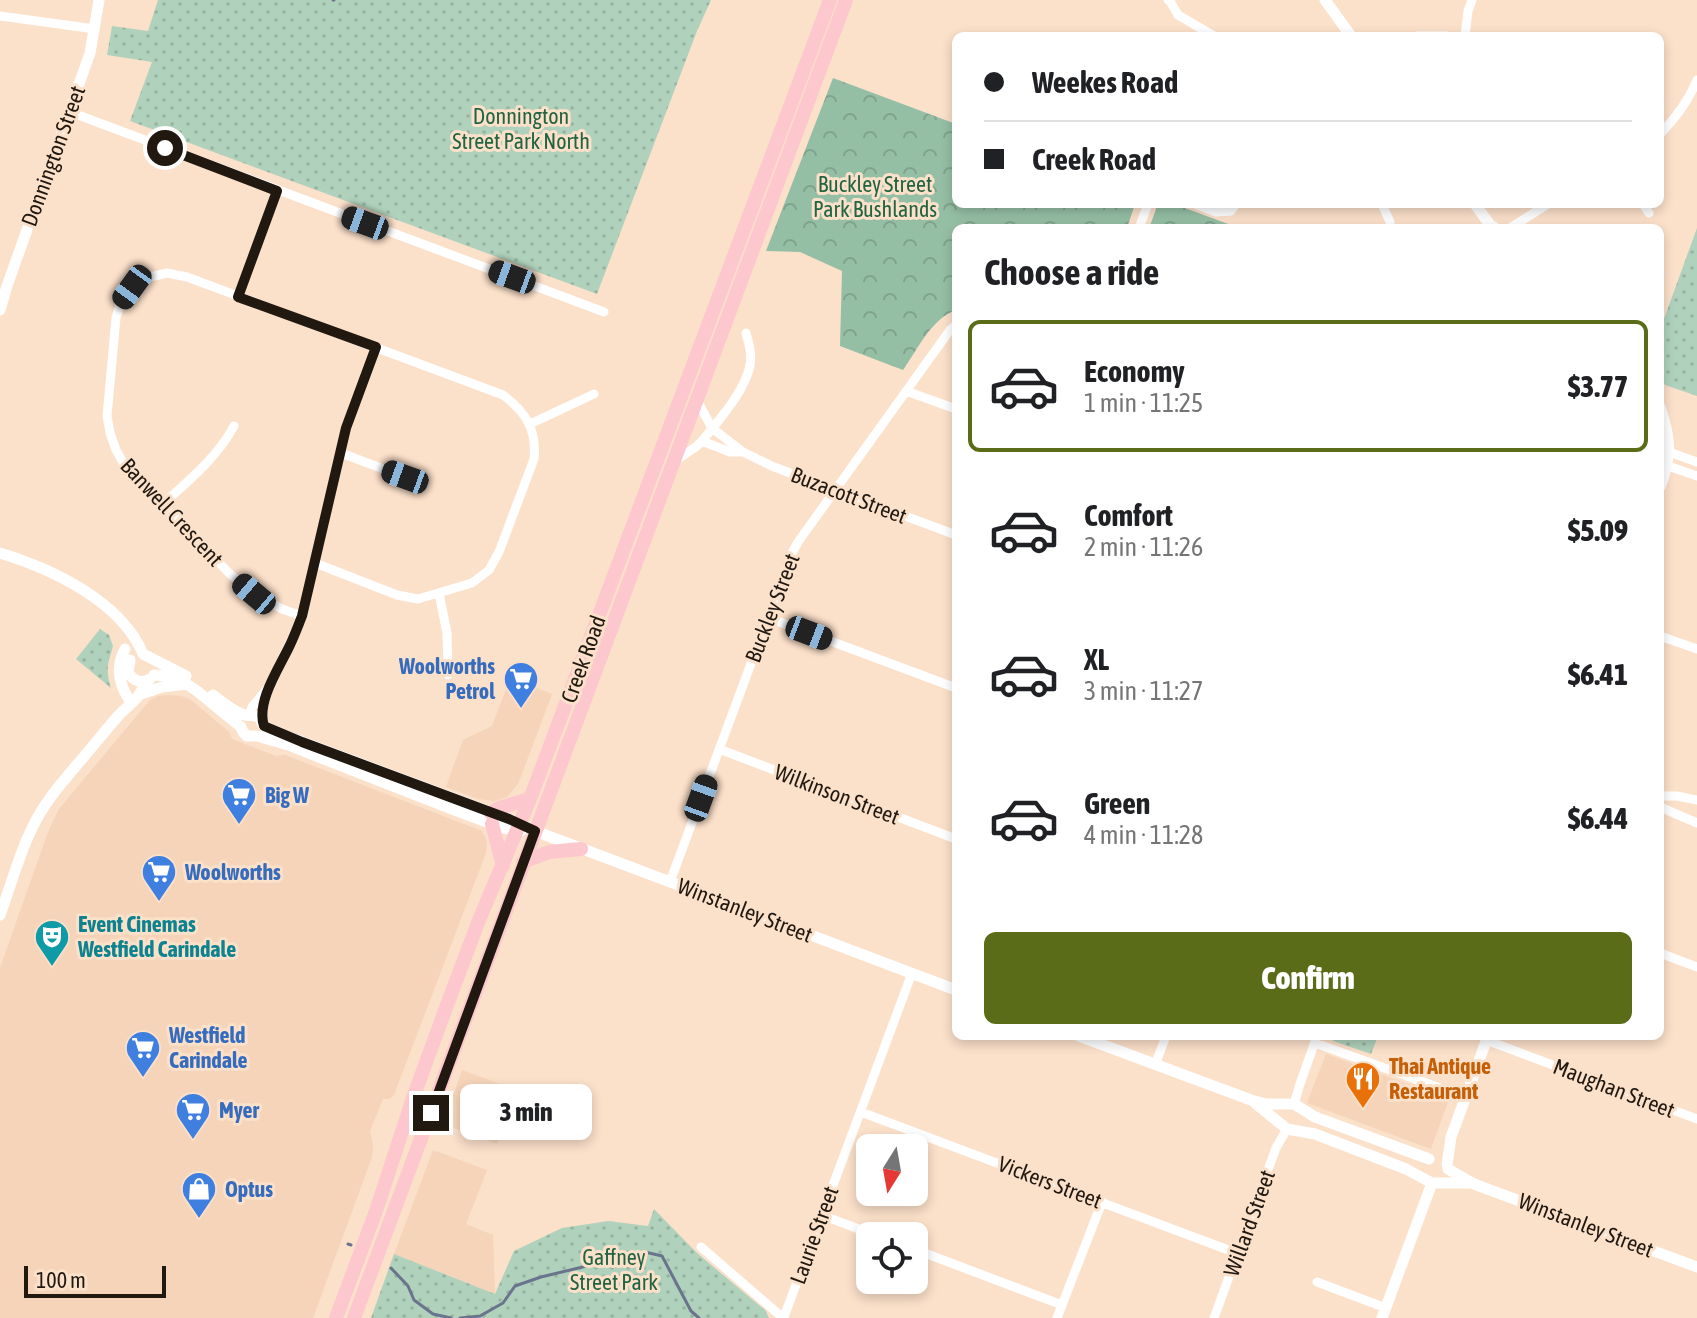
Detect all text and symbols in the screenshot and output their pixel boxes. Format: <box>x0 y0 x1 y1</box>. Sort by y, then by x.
text: Weekes Road <box>1032 65 1178 99</box>
street label: Donnington Street <box>16 82 90 230</box>
park label: Donnington Street Park North <box>452 103 590 154</box>
route start <box>147 130 183 166</box>
text: Creek Road <box>1032 142 1156 176</box>
park label: Buckley Street Park Bushlands <box>813 171 937 222</box>
car <box>338 204 392 242</box>
text: Choose a ride <box>984 251 1159 293</box>
car <box>485 258 539 296</box>
car <box>108 261 156 313</box>
icon: car <box>988 350 1060 422</box>
text: Economy <box>1084 354 1185 388</box>
text: $3.77 <box>1568 369 1628 403</box>
text: 1 min · 11:25 <box>1084 388 1203 418</box>
street label: Banwell Crescent <box>115 453 229 571</box>
car <box>378 458 432 496</box>
street label: Buzacott Street <box>788 461 910 529</box>
icon: car <box>988 494 1060 566</box>
text: Comfort <box>1084 498 1173 532</box>
text: $5.09 <box>1568 513 1628 547</box>
text: 2 min · 11:26 <box>1084 532 1203 562</box>
street label: Buckley Street <box>739 550 805 666</box>
car <box>228 569 280 619</box>
street label: Creek Road <box>555 612 611 706</box>
car <box>782 613 836 653</box>
icon: car <box>988 638 1060 710</box>
text: XL <box>1084 642 1109 676</box>
place label: Woolworths Petrol <box>398 653 496 704</box>
text: $6.41 <box>1568 657 1628 691</box>
supermarket icon: Woolworths Petrol <box>502 660 540 710</box>
text: 3 min · 11:27 <box>1084 676 1203 706</box>
street label: Wilkinson Street <box>771 758 903 830</box>
car <box>682 771 720 825</box>
supermarket icon: Big W <box>220 776 258 826</box>
place label: Big W <box>265 782 310 808</box>
icon: car <box>988 782 1060 854</box>
text: Green <box>1084 786 1150 820</box>
text: $6.44 <box>1568 801 1628 835</box>
text: 4 min · 11:28 <box>1084 820 1203 850</box>
supermarket icon: Woolworths <box>140 853 178 903</box>
place label: Woolworths <box>184 859 281 885</box>
street label: Winstanley Street <box>674 872 816 948</box>
place label: Event Cinemas Westfield Carindale <box>77 911 236 962</box>
theatre icon: Event Cinemas Westfield Carindale <box>33 918 71 968</box>
button: Confirm <box>984 932 1632 1024</box>
place label: Westfield Carindale <box>168 1022 248 1073</box>
supermarket icon: Westfield Carindale <box>124 1029 162 1079</box>
place label: Thai Antique Restaurant <box>1389 1053 1491 1104</box>
street label: Maughan Street <box>1550 1053 1678 1123</box>
restaurant icon: Thai Antique Restaurant <box>1344 1060 1382 1110</box>
callout: 3 min <box>459 1085 591 1141</box>
supermarket icon: Myer <box>174 1091 212 1141</box>
route end <box>413 1095 449 1131</box>
place label: Myer <box>219 1097 260 1123</box>
text: 3 min <box>499 1097 553 1127</box>
north arrow <box>856 1134 928 1206</box>
map controls <box>856 1134 928 1294</box>
street label: Vickers Street <box>995 1150 1105 1214</box>
street label: Willard Street <box>1218 1166 1280 1280</box>
shop icon: Optus <box>180 1170 218 1220</box>
place label: Optus <box>225 1176 273 1202</box>
street label: Laurie Street <box>784 1183 844 1287</box>
street label: Winstanley Street <box>1515 1187 1657 1263</box>
button: locate <box>856 1222 928 1294</box>
park label: Gaffney Street Park <box>570 1244 658 1295</box>
scale bar <box>24 1262 166 1298</box>
text: 100 m <box>36 1267 86 1293</box>

